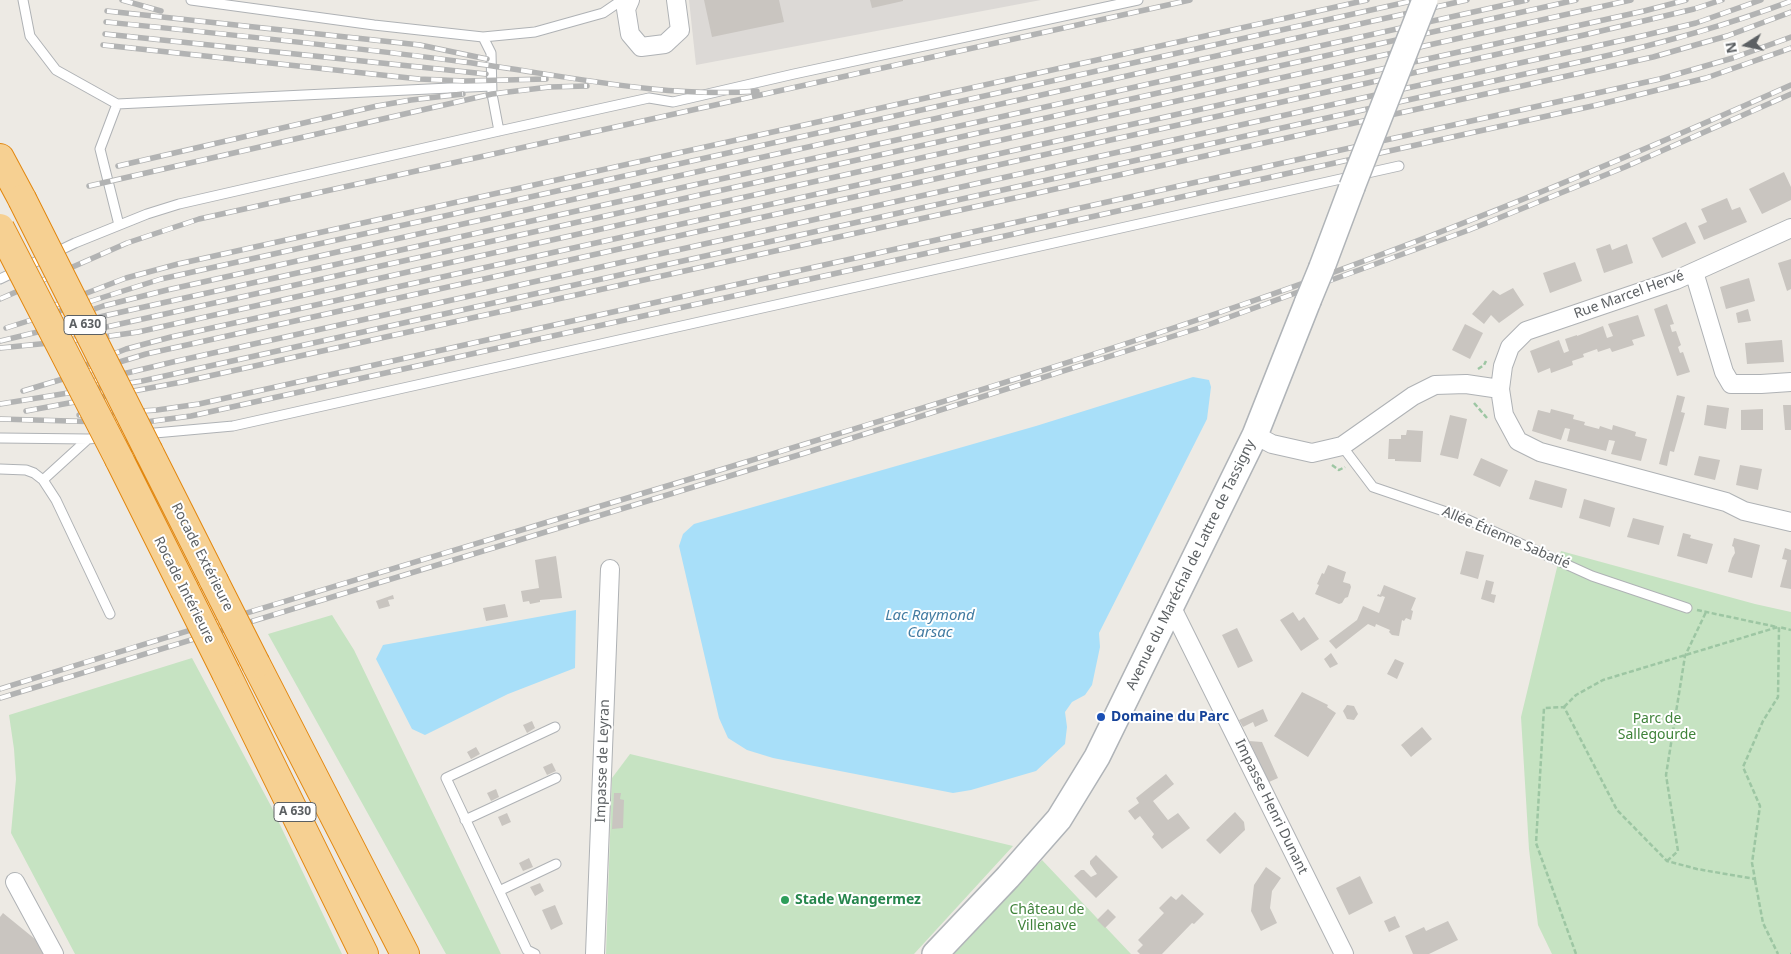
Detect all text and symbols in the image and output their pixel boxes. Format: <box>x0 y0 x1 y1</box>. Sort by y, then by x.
north arrow <box>1721 20 1771 70</box>
text: N <box>1720 40 1741 55</box>
street label: Rue Marcel Hervé <box>1572 267 1686 323</box>
road number: A 630 <box>64 316 106 334</box>
street label: Avenue du Maréchal de Lattre de Tassigny <box>1123 437 1259 693</box>
street label: Rocade Extérieure <box>167 500 237 614</box>
street label: Allée Étienne Sabatié <box>1440 503 1572 573</box>
street label: Rocade Intérieure <box>150 534 218 646</box>
water label: Lac Raymond Carsac <box>885 607 975 642</box>
street label: Impasse de Leyran <box>592 699 614 823</box>
place label: Domaine du Parc <box>1111 709 1229 725</box>
marker: Domaine du Parc <box>1095 711 1107 723</box>
park label: Parc de Sallegourde <box>1618 711 1696 744</box>
street label: Impasse Henri Dunant <box>1231 737 1311 877</box>
road number: A 630 <box>274 802 316 822</box>
place label: Stade Wangermez <box>795 892 921 908</box>
marker: Stade Wangermez <box>779 894 791 906</box>
park label: Château de Villenave <box>1010 902 1084 934</box>

